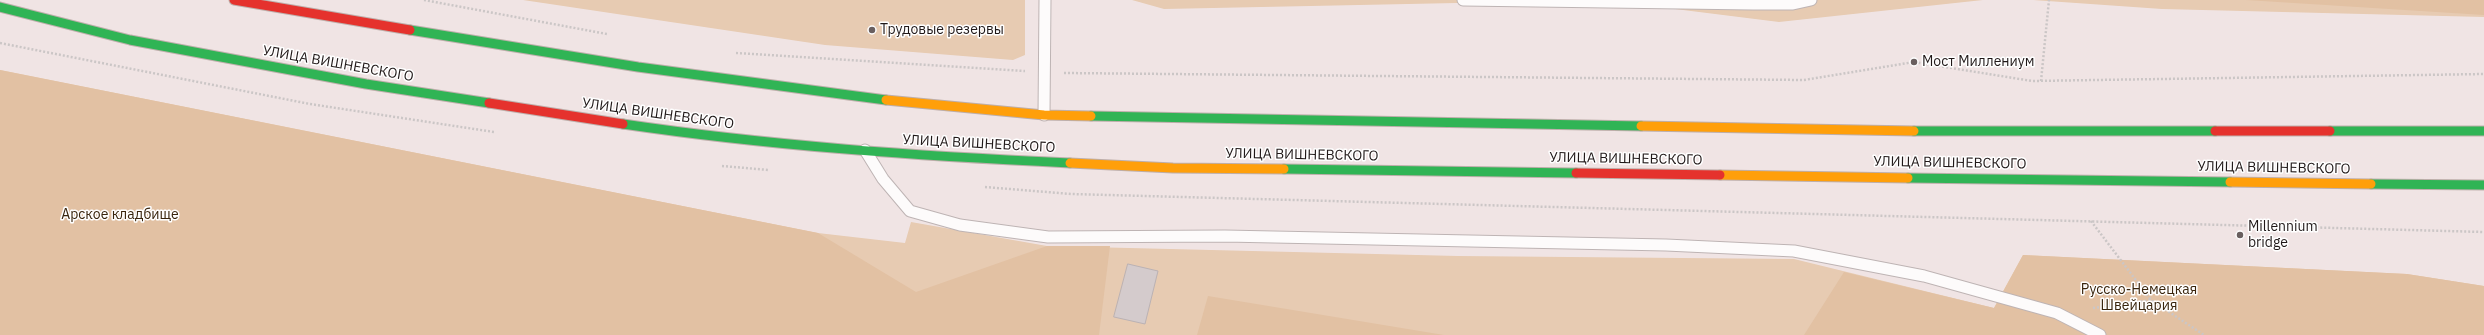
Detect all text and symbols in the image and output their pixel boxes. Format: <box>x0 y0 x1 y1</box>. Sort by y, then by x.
place label: Трудовые резервы <box>880 22 1004 38</box>
marker: Трудовые резервы <box>867 25 877 35</box>
street label: УЛИЦА ВИШНЕВСКОГО <box>261 42 415 86</box>
place label: Мост Миллениум <box>1922 54 2035 70</box>
marker: Мост Миллениум <box>1909 57 1919 67</box>
street label: УЛИЦА ВИШНЕВСКОГО <box>581 95 735 133</box>
street label: УЛИЦА ВИШНЕВСКОГО <box>902 132 1056 156</box>
street label: УЛИЦА ВИШНЕВСКОГО <box>1225 145 1379 165</box>
street label: УЛИЦА ВИШНЕВСКОГО <box>1549 149 1703 169</box>
street label: УЛИЦА ВИШНЕВСКОГО <box>1873 153 2027 173</box>
street label: УЛИЦА ВИШНЕВСКОГО <box>2197 158 2351 178</box>
park label: Арское кладбище <box>61 207 179 223</box>
place label: Millennium bridge <box>2248 219 2318 252</box>
marker: Millennium bridge <box>2235 230 2245 240</box>
park label: Русско-Немецкая Швейцария <box>2081 282 2197 314</box>

